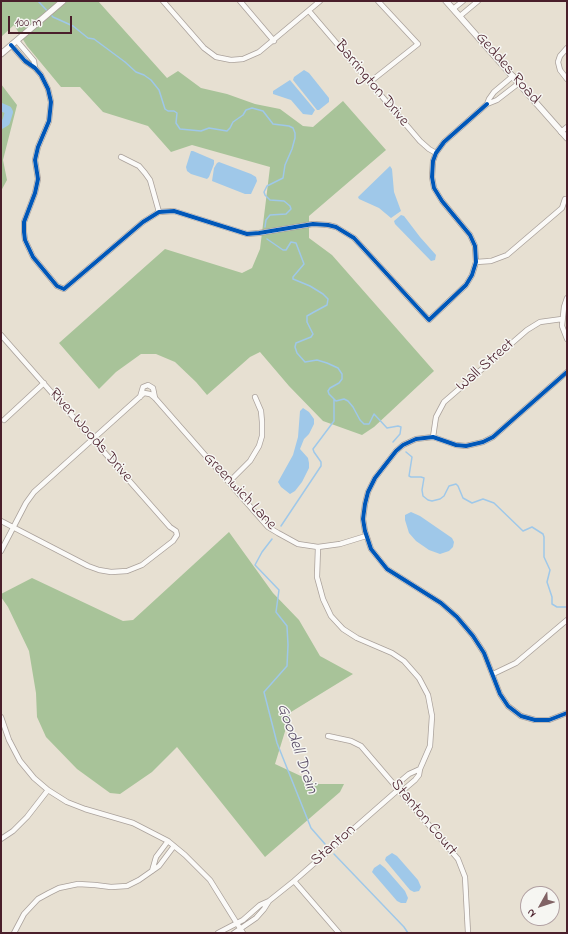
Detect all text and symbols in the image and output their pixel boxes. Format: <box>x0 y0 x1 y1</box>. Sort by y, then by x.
scale bar <box>10 8 74 34</box>
text: 100 m <box>15 14 42 32</box>
street label: Geddes Road <box>470 29 544 109</box>
street label: Barrington Drive <box>329 37 413 131</box>
street label: Wall Street <box>453 336 519 396</box>
street label: River Woods Drive <box>44 385 136 487</box>
street label: Greenwich Lane <box>198 449 280 535</box>
water label: Goodell Drain <box>271 701 321 797</box>
street label: Stanton Court <box>385 776 461 860</box>
street label: Stanton <box>307 821 361 871</box>
north arrow <box>520 886 560 926</box>
text: N <box>523 905 540 921</box>

